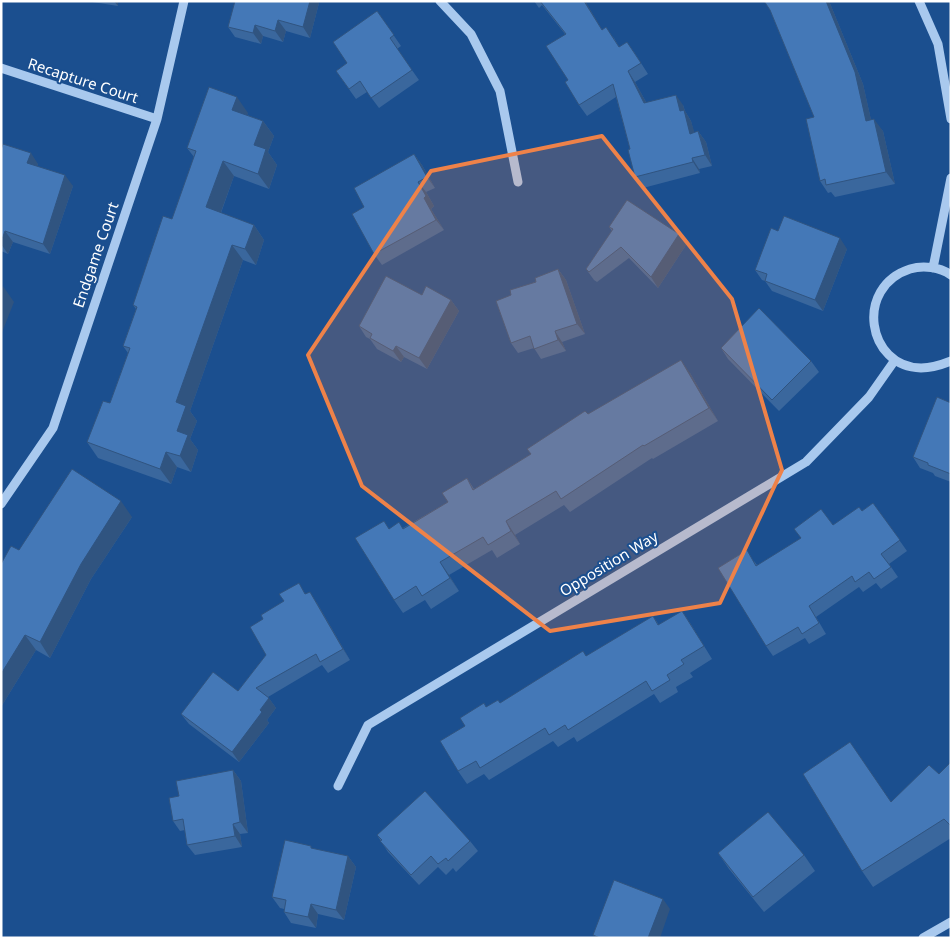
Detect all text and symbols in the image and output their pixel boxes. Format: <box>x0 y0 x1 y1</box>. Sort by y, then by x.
street label: Recapture Court <box>26 53 142 108</box>
street label: Endgame Court <box>68 199 123 310</box>
street label: Opposition Way <box>556 526 662 600</box>

